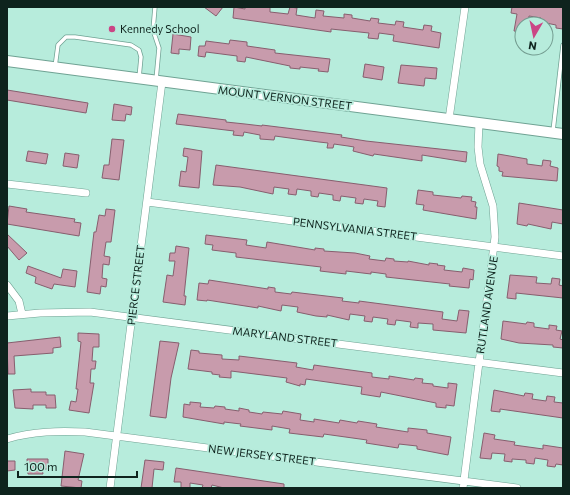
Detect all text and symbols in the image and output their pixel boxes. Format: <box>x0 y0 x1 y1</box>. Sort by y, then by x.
north arrow <box>514 16 554 56</box>
place label: Kennedy School <box>120 22 200 35</box>
marker: Kennedy School <box>107 24 117 34</box>
text: N <box>527 39 537 53</box>
street label: MOUNT VERNON STREET <box>217 83 353 112</box>
street label: PENNSYLVANIA STREET <box>292 214 418 243</box>
street label: PIERCE STREET <box>124 244 147 326</box>
street label: RUTLAND AVENUE <box>473 255 500 355</box>
street label: MARYLAND STREET <box>232 324 338 349</box>
street label: NEW JERSEY STREET <box>207 441 317 469</box>
scale bar <box>18 453 137 479</box>
text: 100 m <box>24 459 58 473</box>

